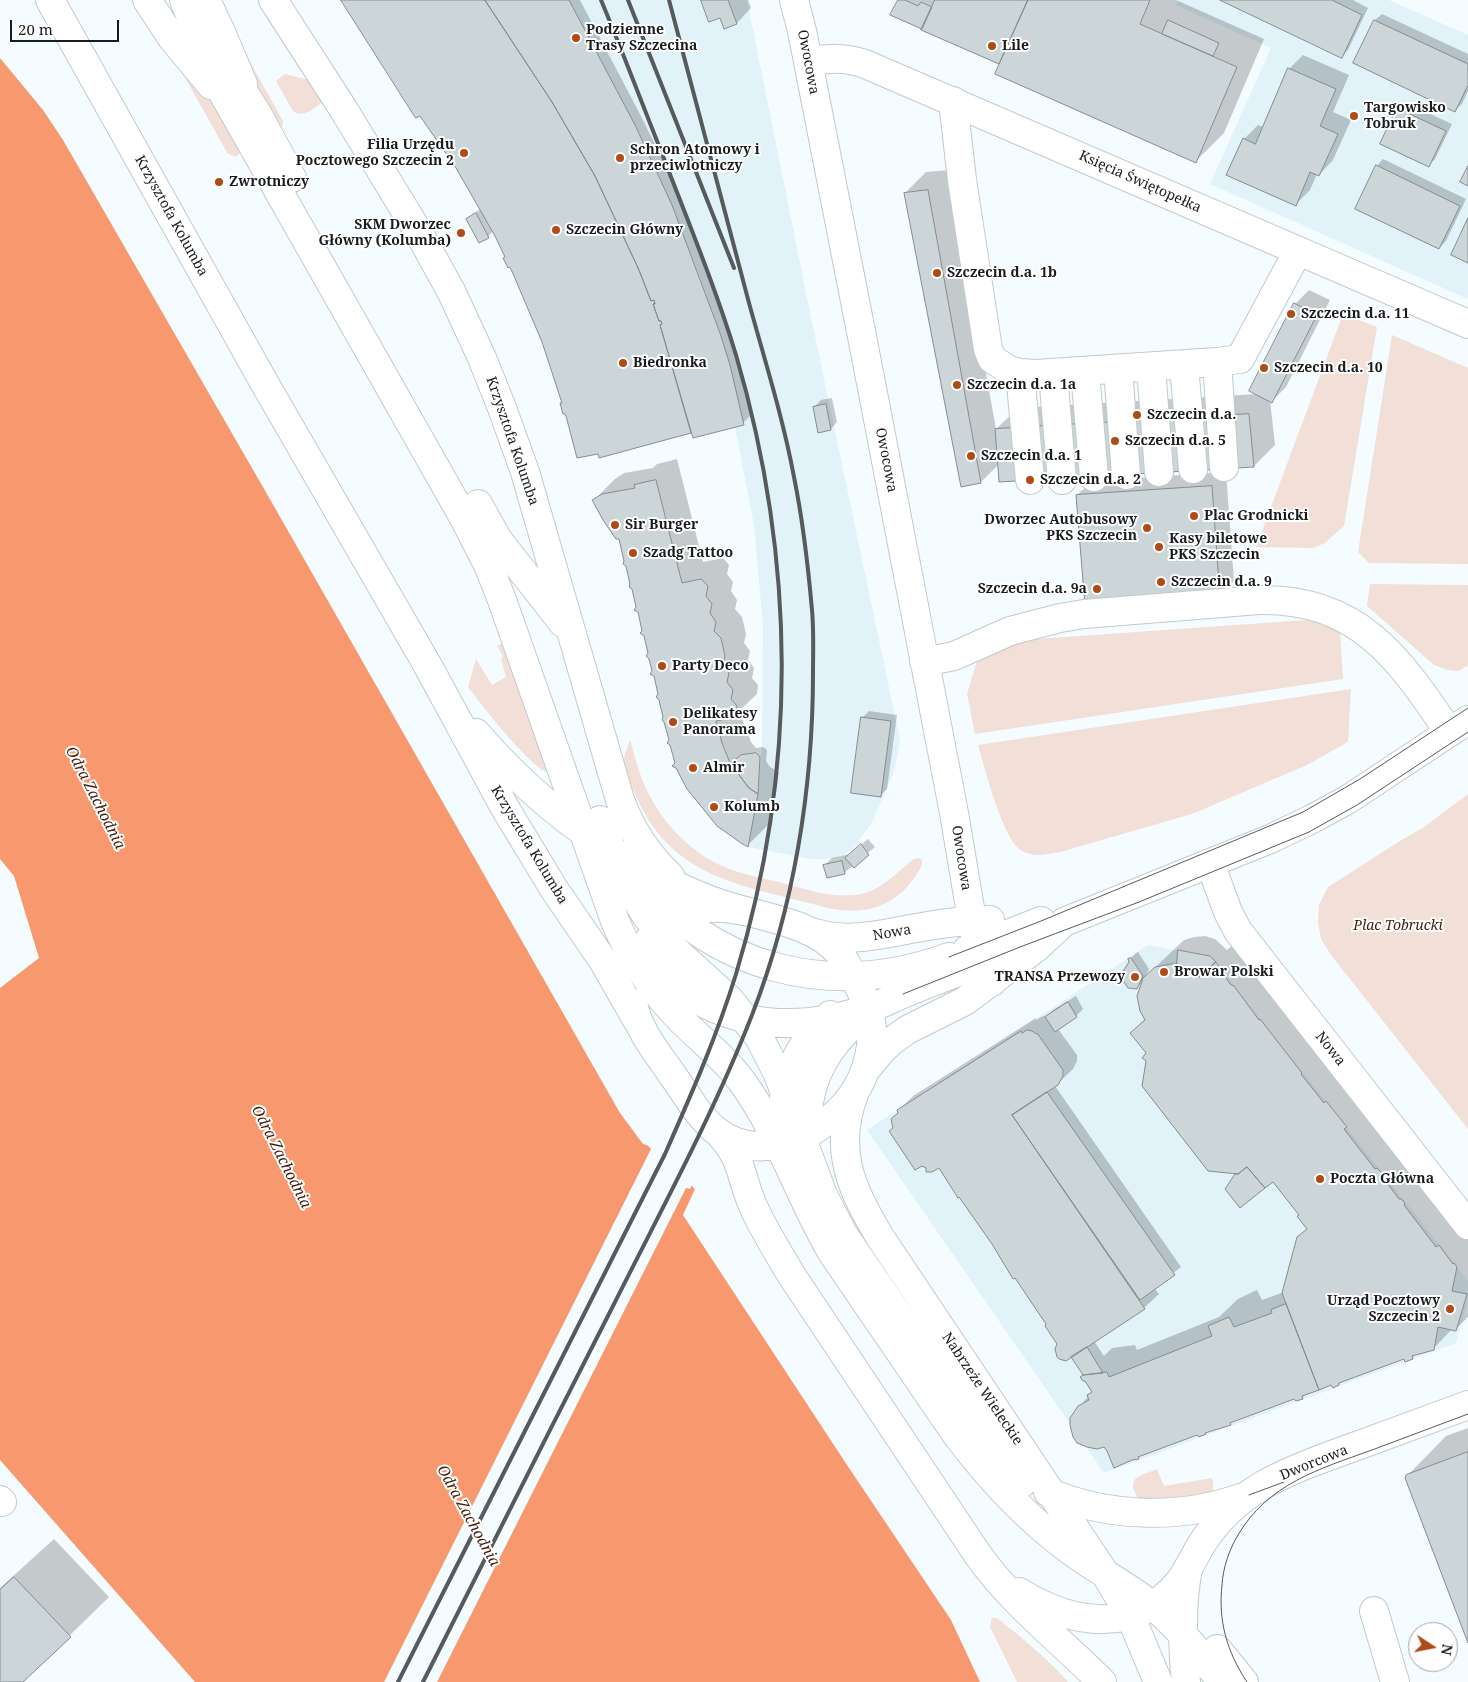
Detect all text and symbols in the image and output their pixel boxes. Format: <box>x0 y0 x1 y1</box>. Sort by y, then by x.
scale bar <box>12 10 121 42</box>
text: 20 m <box>18 19 53 39</box>
place label: Podziemne Trasy Szczecina <box>586 22 697 54</box>
street label: Owocowa <box>794 28 822 96</box>
marker: Podziemne Trasy Szczecina <box>570 32 582 44</box>
place label: Lile <box>1002 38 1029 54</box>
marker: Lile <box>986 40 998 52</box>
place label: Targowisko Tobruk <box>1364 100 1446 132</box>
marker: Targowisko Tobruk <box>1348 110 1360 122</box>
place label: Filia Urzędu Pocztowego Szczecin 2 <box>296 137 454 170</box>
place label: Schron Atomowy i przeciwlotniczy <box>630 142 760 174</box>
marker: Filia Urzędu Pocztowego Szczecin 2 <box>458 147 470 159</box>
street label: Księcia Świętopełka <box>1076 147 1204 217</box>
marker: Schron Atomowy i przeciwlotniczy <box>614 152 626 164</box>
street label: Krzysztofa Kolumba <box>131 153 211 279</box>
place label: Zwrotniczy <box>229 174 309 190</box>
marker: Zwrotniczy <box>213 176 225 188</box>
place label: SKM Dworzec Główny (Kolumba) <box>319 217 451 250</box>
place label: Szczecin Główny <box>566 222 683 238</box>
marker: Szczecin Główny <box>550 224 562 236</box>
marker: SKM Dworzec Główny (Kolumba) <box>455 227 467 239</box>
place label: Szczecin d.a. 1b <box>947 265 1057 281</box>
marker: Szczecin d.a. 1b <box>931 267 943 279</box>
place label: Szczecin d.a. 11 <box>1301 306 1410 322</box>
marker: Szczecin d.a. 11 <box>1285 308 1297 320</box>
place label: Biedronka <box>633 355 707 371</box>
marker: Biedronka <box>617 357 629 369</box>
place label: Szczecin d.a. 10 <box>1274 360 1383 376</box>
marker: Szczecin d.a. 10 <box>1258 362 1270 374</box>
street label: Krzysztofa Kolumba <box>482 374 542 508</box>
place label: Szczecin d.a. 1a <box>967 377 1076 393</box>
marker: Szczecin d.a. 1a <box>951 379 963 391</box>
place label: Szczecin d.a. <box>1147 407 1236 423</box>
marker: Szczecin d.a. <box>1131 409 1143 421</box>
street label: Owocowa <box>872 426 900 494</box>
place label: Szczecin d.a. 5 <box>1125 433 1226 449</box>
marker: Szczecin d.a. 5 <box>1109 435 1121 447</box>
place label: Szczecin d.a. 1 <box>981 448 1082 464</box>
marker: Szczecin d.a. 1 <box>965 450 977 462</box>
place label: Szczecin d.a. 2 <box>1040 472 1141 488</box>
marker: Szczecin d.a. 2 <box>1024 474 1036 486</box>
place label: Plac Grodnicki <box>1204 508 1309 524</box>
marker: Plac Grodnicki <box>1188 510 1200 522</box>
place label: Dworzec Autobusowy PKS Szczecin <box>984 512 1137 544</box>
place label: Sir Burger <box>625 517 698 533</box>
marker: Sir Burger <box>609 519 621 531</box>
marker: Dworzec Autobusowy PKS Szczecin <box>1141 522 1153 534</box>
place label: Kasy biletowe PKS Szczecin <box>1169 531 1267 564</box>
marker: Kasy biletowe PKS Szczecin <box>1153 541 1165 553</box>
place label: Szadg Tattoo <box>643 545 733 561</box>
marker: Szadg Tattoo <box>627 547 639 559</box>
place label: Szczecin d.a. 9 <box>1171 574 1272 590</box>
marker: Szczecin d.a. 9 <box>1155 576 1167 588</box>
place label: Szczecin d.a. 9a <box>978 581 1087 597</box>
marker: Szczecin d.a. 9a <box>1091 583 1103 595</box>
place label: Party Deco <box>672 658 749 674</box>
marker: Party Deco <box>656 660 668 672</box>
place label: Delikatesy Panorama <box>683 706 757 739</box>
marker: Delikatesy Panorama <box>667 716 679 728</box>
water label: Odra Zachodnia <box>61 744 129 852</box>
place label: Almir <box>703 760 745 776</box>
marker: Almir <box>687 762 699 774</box>
street label: Krzysztofa Kolumba <box>487 783 571 907</box>
place label: Kolumb <box>724 799 780 815</box>
marker: Kolumb <box>708 801 720 813</box>
street label: Owocowa <box>948 824 974 892</box>
park label: Plac Tobrucki <box>1353 918 1443 934</box>
street label: Nowa <box>871 921 913 945</box>
place label: Browar Polski <box>1174 964 1274 980</box>
marker: Browar Polski <box>1158 966 1170 978</box>
place label: TRANSA Przewozy <box>995 969 1125 985</box>
marker: TRANSA Przewozy <box>1129 971 1141 983</box>
street label: Nowa <box>1311 1029 1349 1069</box>
water label: Odra Zachodnia <box>247 1103 315 1211</box>
place label: Poczta Główna <box>1330 1171 1434 1187</box>
marker: Poczta Główna <box>1314 1173 1326 1185</box>
place label: Urząd Pocztowy Szczecin 2 <box>1327 1293 1440 1325</box>
marker: Urząd Pocztowy Szczecin 2 <box>1444 1303 1456 1315</box>
street label: Nabrzeże Wieleckie <box>938 1330 1026 1448</box>
street label: Dworcowa <box>1278 1442 1350 1484</box>
water label: Odra Zachodnia <box>433 1462 503 1570</box>
north arrow <box>1408 1622 1458 1672</box>
text: N <box>1437 1643 1458 1657</box>

